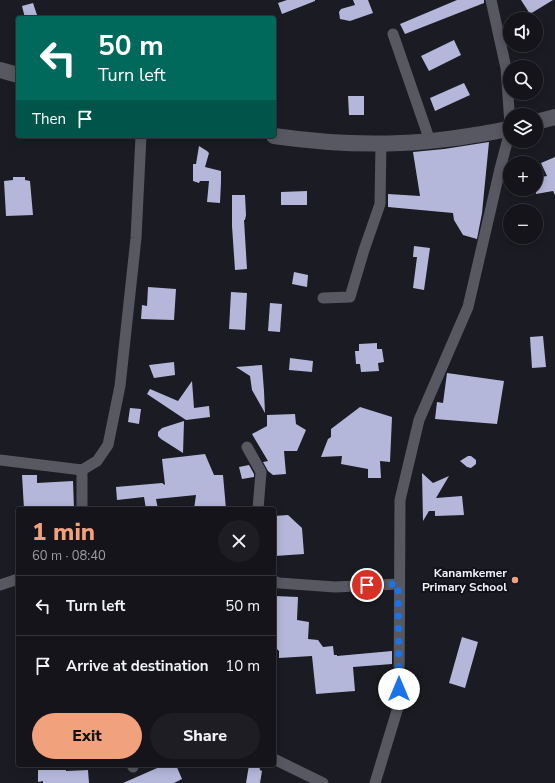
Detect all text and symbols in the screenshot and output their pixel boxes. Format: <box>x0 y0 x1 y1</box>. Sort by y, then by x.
map controls <box>503 12 543 244</box>
button: sound <box>503 12 543 52</box>
text: 50 m <box>98 27 164 65</box>
icon: left <box>32 32 84 84</box>
button: search <box>503 60 543 100</box>
text: Turn left <box>98 63 166 87</box>
icon: arrive <box>74 108 96 130</box>
button: layers <box>503 108 543 148</box>
text: Then <box>32 109 66 129</box>
button: + <box>503 156 543 196</box>
button: − <box>503 204 543 244</box>
text: 1 min <box>32 516 95 548</box>
button: close <box>218 520 260 562</box>
text: 60 m · 08:40 <box>32 547 106 565</box>
place label: Kanamkemer Primary School <box>422 565 507 595</box>
pin <box>350 568 384 602</box>
icon: arrive <box>356 574 378 596</box>
marker: Kanamkemer Primary School <box>510 575 520 585</box>
icon: left <box>32 595 54 617</box>
text: Turn left <box>66 596 125 616</box>
text: 50 m <box>225 596 260 616</box>
icon: arrive <box>32 655 54 677</box>
text: Arrive at destination <box>66 656 209 676</box>
text: 10 m <box>225 656 260 676</box>
position arrow <box>378 668 420 710</box>
button: Exit <box>32 713 142 759</box>
button: Share <box>150 713 260 759</box>

